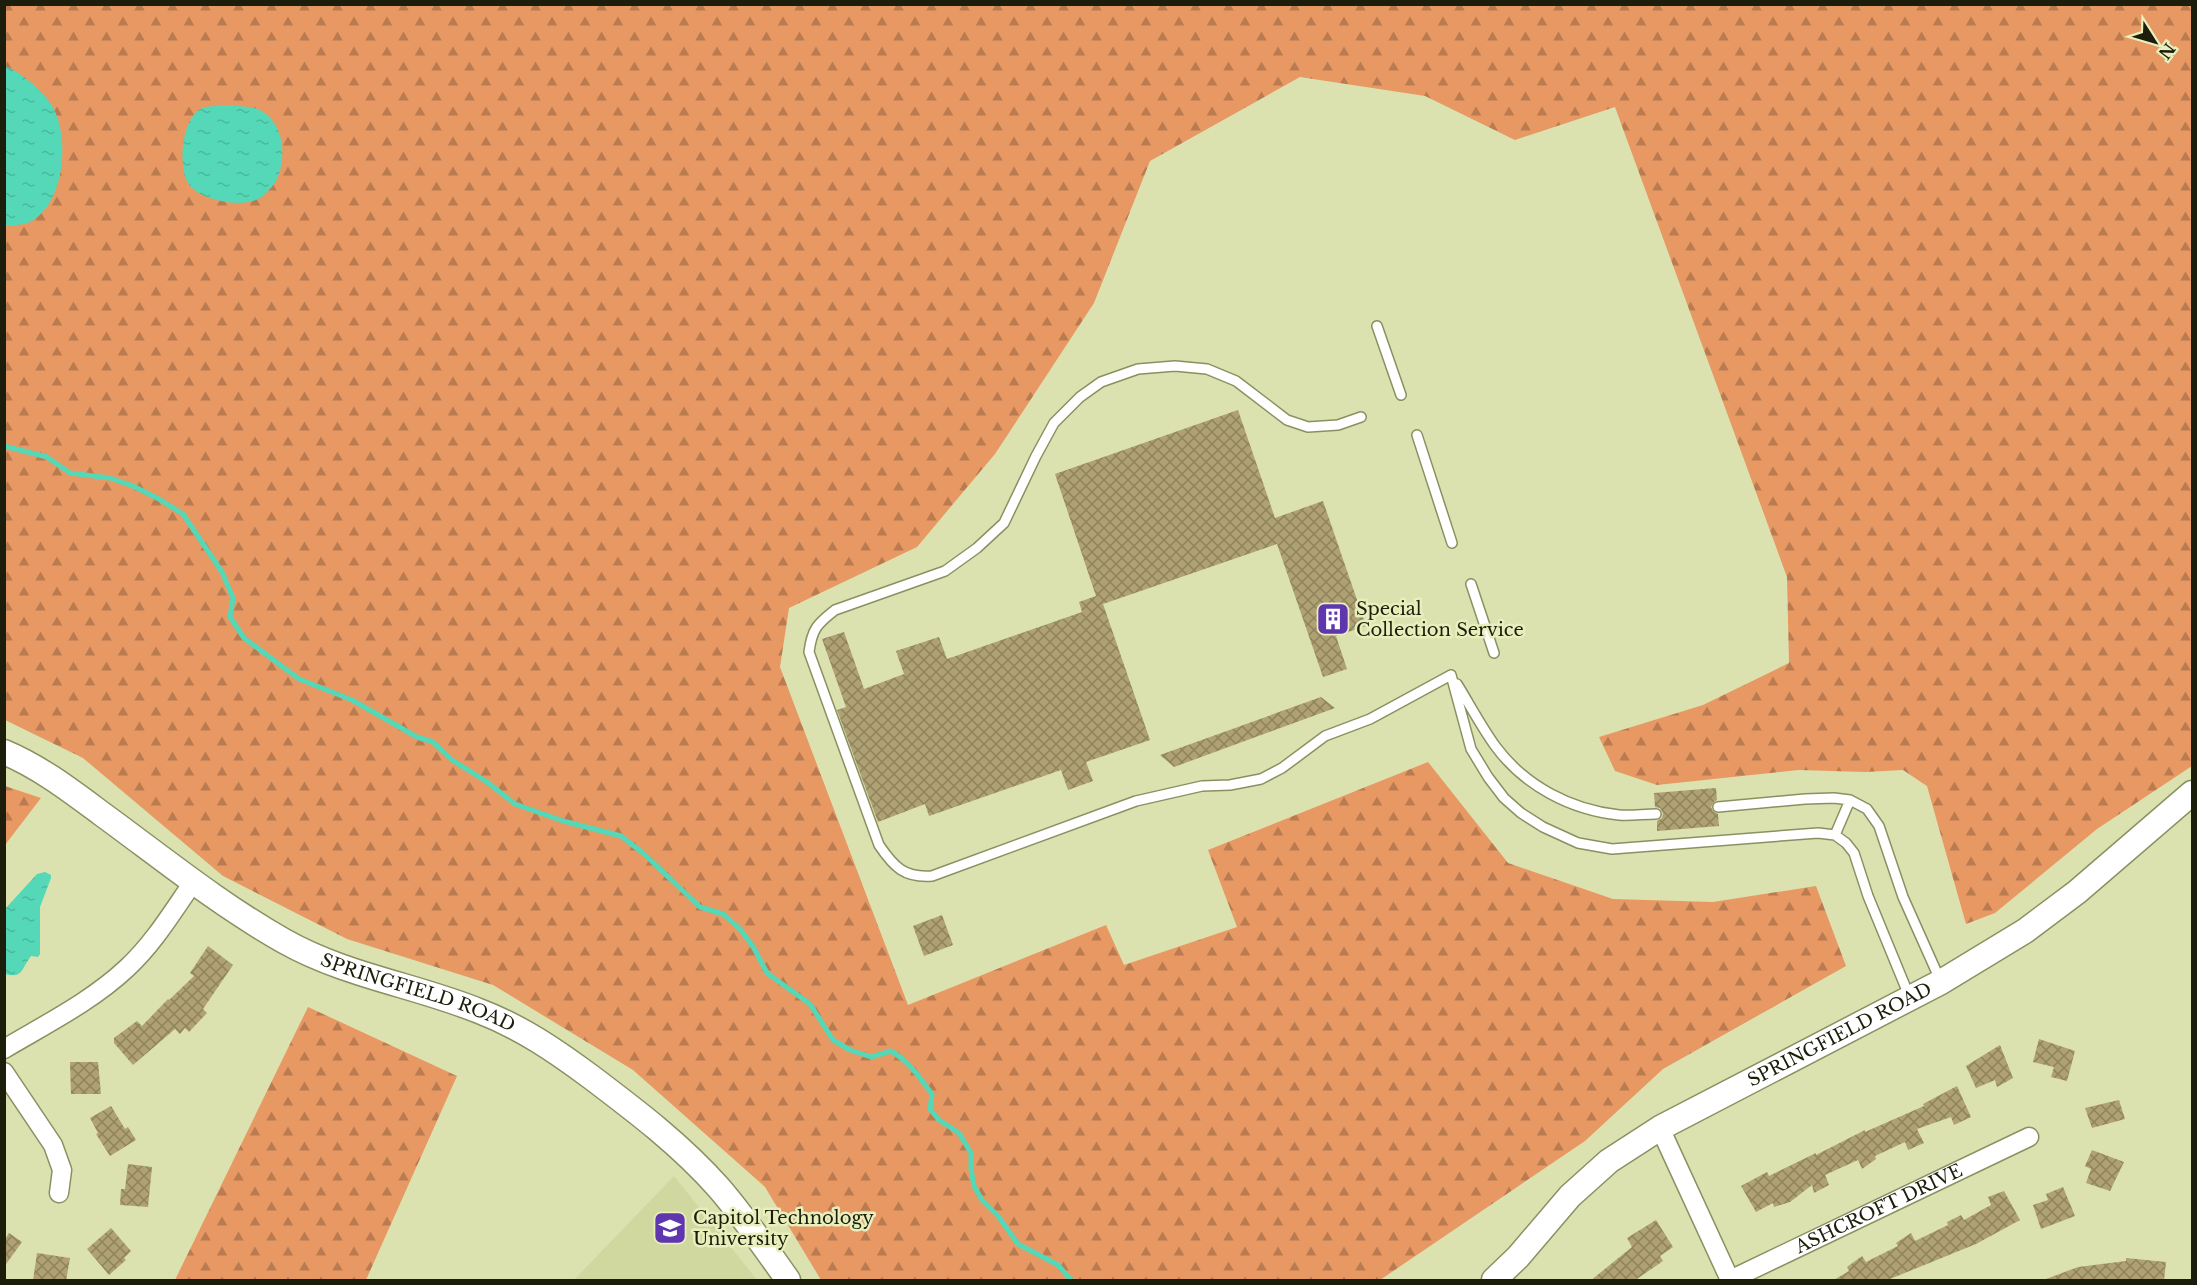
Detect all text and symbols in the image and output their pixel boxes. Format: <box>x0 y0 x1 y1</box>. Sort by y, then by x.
north arrow <box>2125 12 2185 72</box>
text: N <box>2154 39 2179 63</box>
place label: Special Collection Service <box>1356 598 1524 641</box>
building icon: Special Collection Service <box>1315 601 1351 637</box>
street label: SPRINGFIELD ROAD <box>317 949 519 1037</box>
street label: SPRINGFIELD ROAD <box>1744 978 1935 1092</box>
street label: ASHCROFT DRIVE <box>1791 1159 1966 1259</box>
place label: Capitol Technology University <box>693 1207 874 1250</box>
school or university icon: Capitol Technology University <box>652 1210 688 1246</box>

